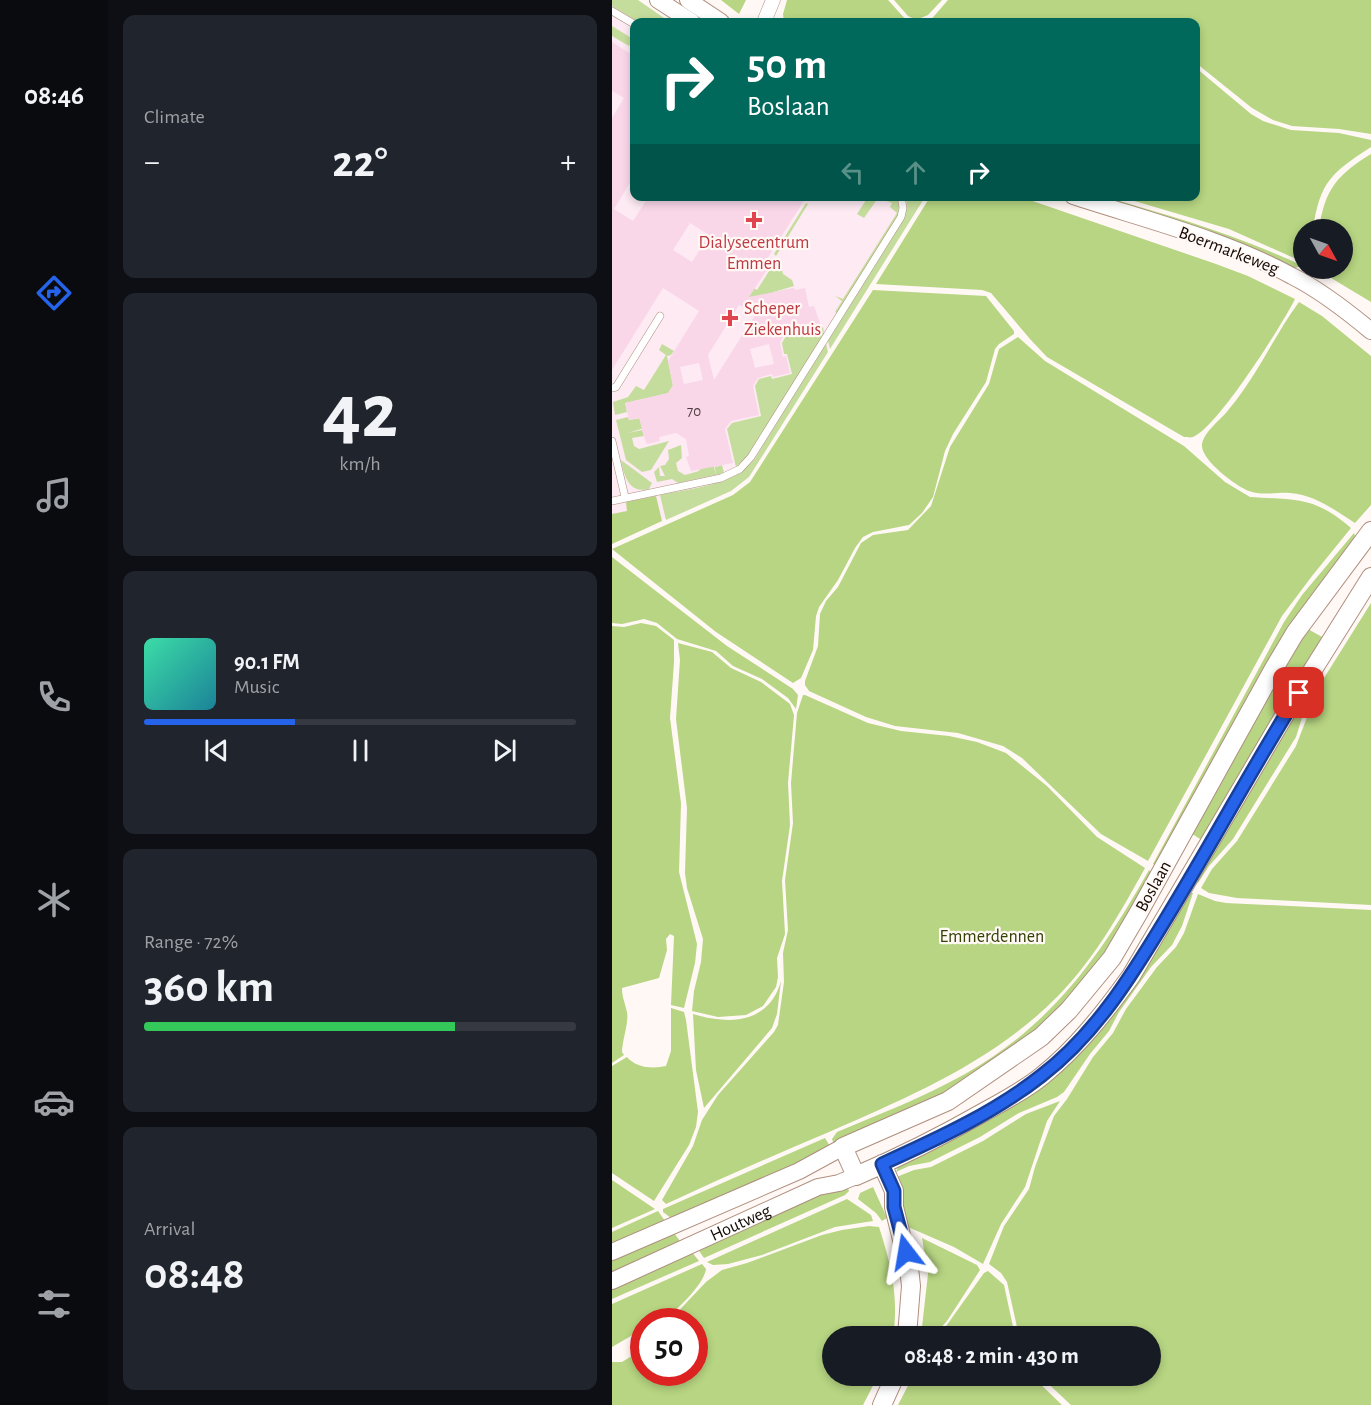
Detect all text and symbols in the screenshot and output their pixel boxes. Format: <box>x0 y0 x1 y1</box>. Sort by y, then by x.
icon: right <box>648 42 726 120</box>
text: 50 m <box>747 44 827 86</box>
text: 08:46 <box>24 82 84 109</box>
text: Boslaan <box>747 93 830 120</box>
text: Climate <box>144 107 205 127</box>
text: 22° <box>332 140 388 185</box>
text: − <box>144 146 160 179</box>
text: + <box>560 146 576 179</box>
icon: left <box>836 156 869 189</box>
icon: ahead <box>899 156 932 189</box>
icon: right <box>962 156 995 189</box>
marker: Dialysecentrum Emmen <box>745 211 763 229</box>
north arrow <box>1293 219 1353 279</box>
map controls <box>1293 219 1353 279</box>
street label: Boermarkeweg <box>1176 224 1281 278</box>
place label: Dialysecentrum Emmen <box>699 234 809 273</box>
icon: directions <box>33 272 75 314</box>
place label: Scheper Ziekenhuis <box>744 300 821 339</box>
marker: Scheper Ziekenhuis <box>721 309 739 327</box>
text: 42 <box>322 374 398 452</box>
house number: 70 <box>687 404 701 419</box>
text: km/h <box>339 454 381 474</box>
icon: music <box>33 474 75 516</box>
text: 90.1 FM <box>234 651 300 673</box>
pin <box>1273 667 1324 718</box>
icon: phone <box>33 676 75 718</box>
icon: arrive <box>1282 676 1315 709</box>
text: Music <box>234 677 280 697</box>
icon: previous <box>200 734 233 767</box>
icon: pause <box>344 734 377 767</box>
icon: next <box>488 734 521 767</box>
street label: Boslaan <box>1133 858 1175 915</box>
icon: climate <box>33 879 75 921</box>
park label: Emmerdennen <box>940 928 1044 946</box>
text: Range · 72% <box>144 932 238 952</box>
text: 360 km <box>144 965 274 1010</box>
icon: car <box>33 1081 75 1123</box>
street label: Houtweg <box>708 1202 774 1245</box>
text: Arrival <box>144 1219 195 1239</box>
position arrow <box>874 1220 938 1284</box>
text: 08:48 <box>144 1252 245 1297</box>
icon: filters <box>33 1283 75 1325</box>
speed limit sign: 50 <box>630 1308 708 1386</box>
text: 08:48 · 2 min · 430 m <box>904 1345 1079 1367</box>

